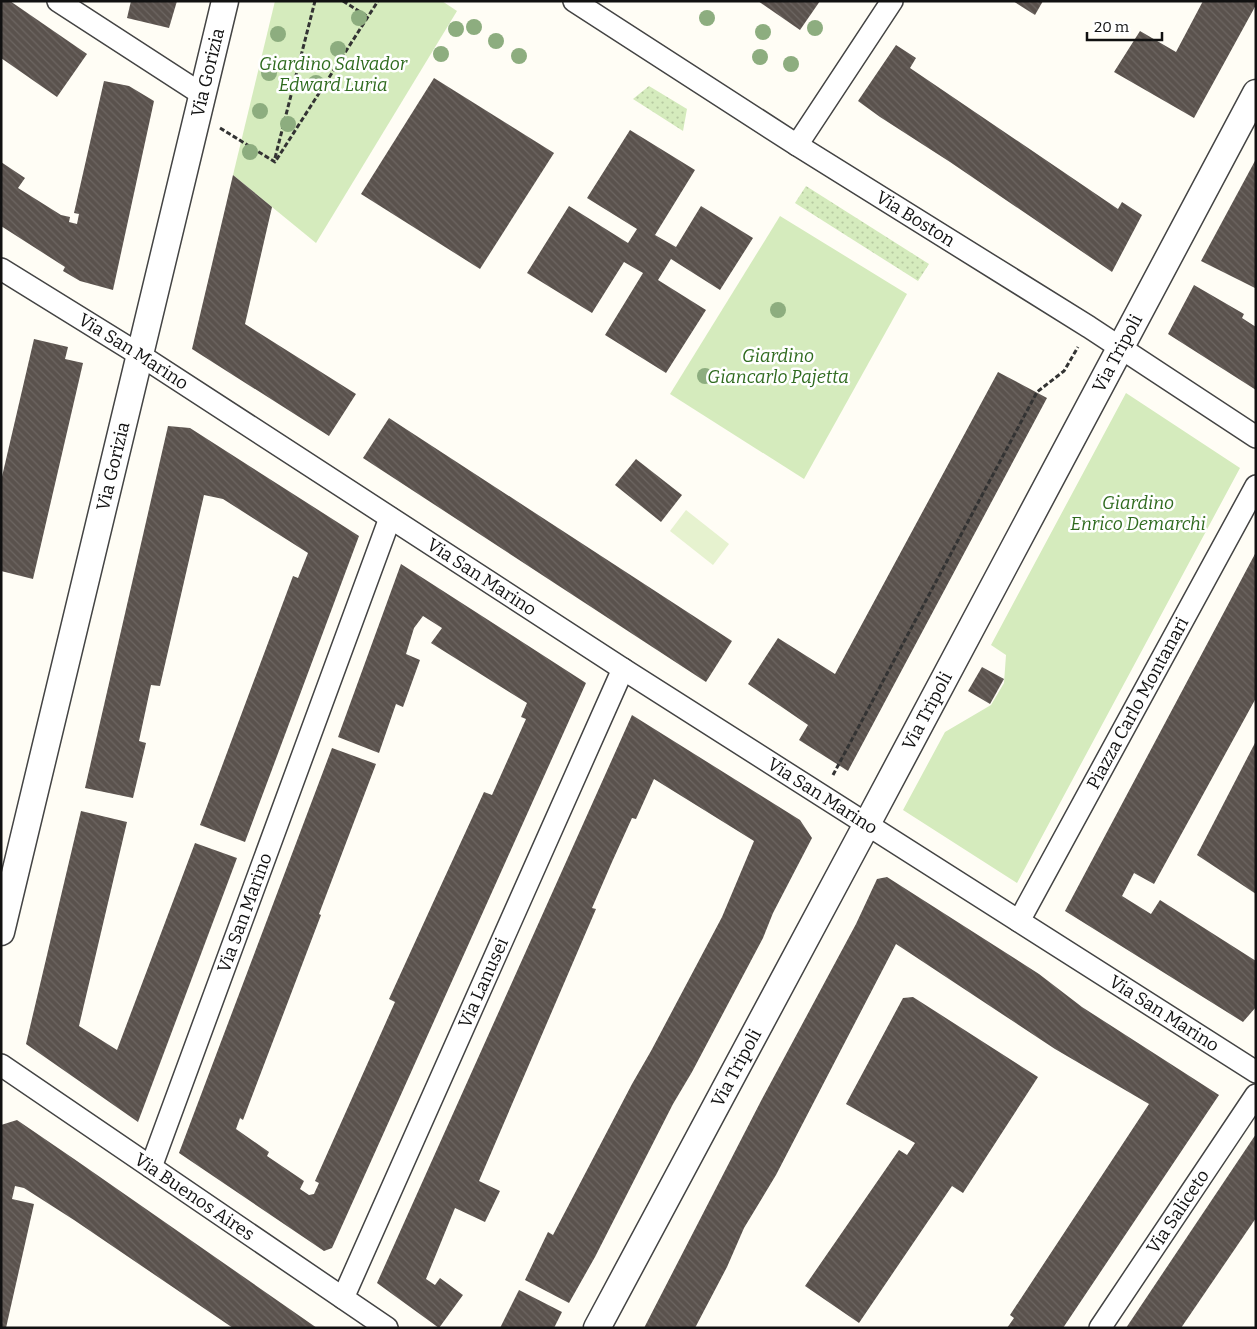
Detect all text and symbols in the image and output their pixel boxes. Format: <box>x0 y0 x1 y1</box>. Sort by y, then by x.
scale bar <box>1087 10 1162 42</box>
text: 20 m <box>1094 18 1130 36</box>
street label: Via Gorizia <box>186 26 229 119</box>
park label: Giardino Salvador Edward Luria <box>259 53 408 96</box>
street label: Via Boston <box>872 186 959 252</box>
street label: Via San Marino <box>74 309 193 394</box>
street label: Via Tripoli <box>1088 311 1147 396</box>
park label: Giardino Giancarlo Pajetta <box>707 345 849 388</box>
street label: Via Gorizia <box>92 420 134 513</box>
park label: Giardino Enrico Demarchi <box>1070 492 1206 535</box>
street label: Via San Marino <box>423 534 541 621</box>
street label: Piazza Carlo Montanari <box>1082 614 1193 793</box>
street label: Via Tripoli <box>898 668 957 754</box>
street label: Via San Marino <box>763 753 882 839</box>
street label: Via San Marino <box>213 850 277 976</box>
street label: Via Lanusei <box>454 934 513 1031</box>
street label: Via San Marino <box>1105 970 1223 1057</box>
street label: Via Tripoli <box>707 1025 766 1111</box>
street label: Via Buenos Aires <box>130 1148 259 1245</box>
street label: Via Saliceto <box>1142 1165 1214 1258</box>

